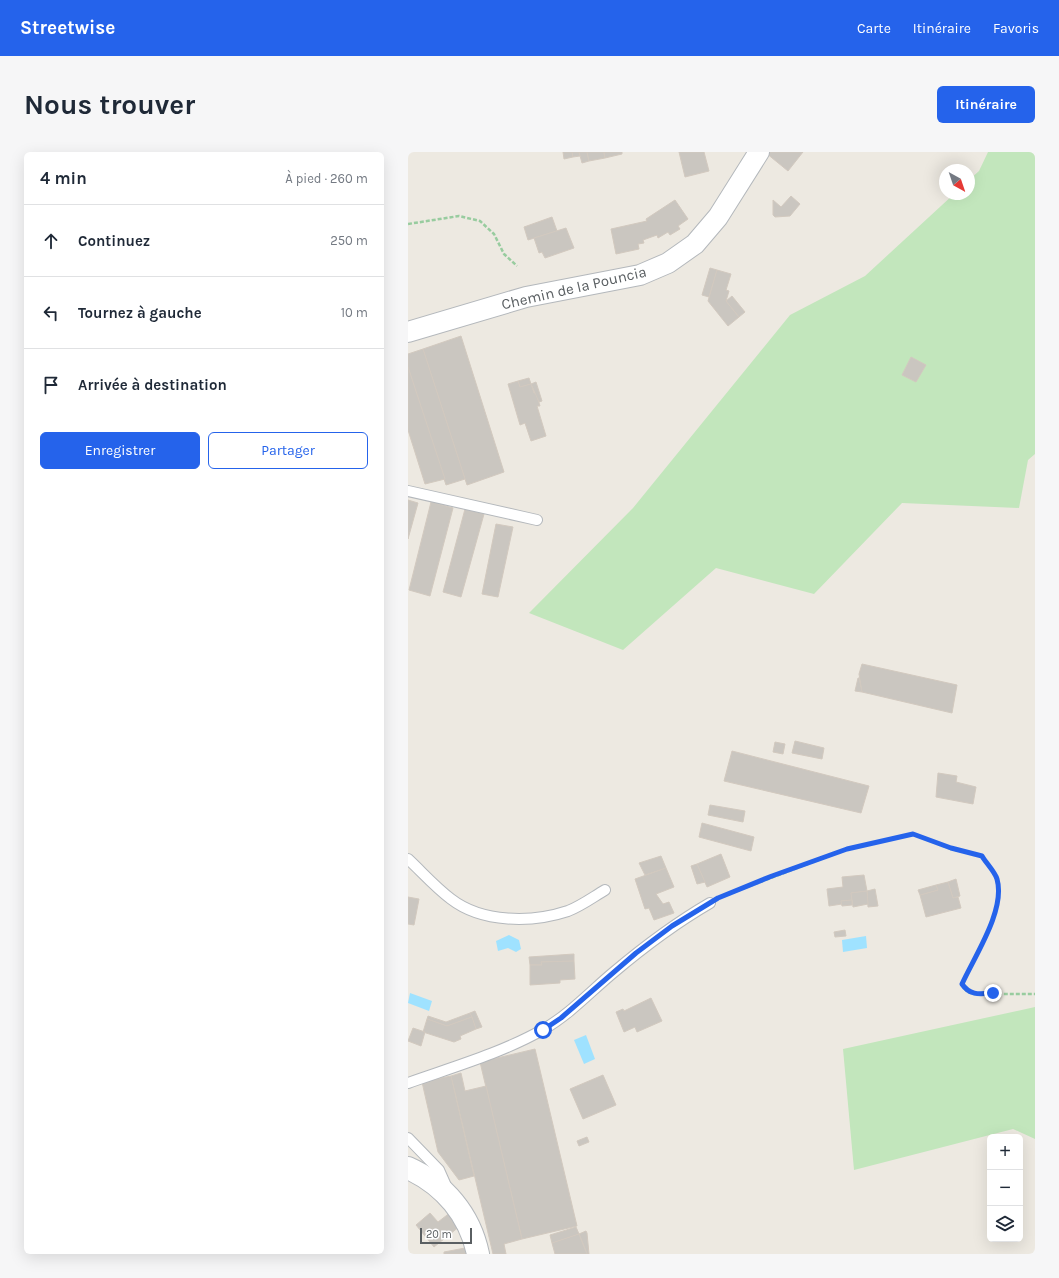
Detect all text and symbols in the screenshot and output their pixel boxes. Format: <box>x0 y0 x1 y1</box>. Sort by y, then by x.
text: Streetwise <box>20 17 115 39</box>
text: Carte <box>857 20 891 37</box>
text: Itinéraire <box>913 20 971 37</box>
text: Favoris <box>993 20 1039 37</box>
button: Itinéraire <box>937 86 1035 123</box>
text: Nous trouver <box>24 88 195 121</box>
north arrow <box>939 164 975 200</box>
text: 4 min <box>40 168 87 188</box>
text: À pied · 260 m <box>285 171 368 186</box>
icon: ahead <box>40 230 62 252</box>
text: Continuez <box>78 232 150 250</box>
text: 250 m <box>330 233 368 248</box>
street label: Chemin de la Pouncia <box>500 263 648 313</box>
icon: left <box>40 302 62 324</box>
text: Tournez à gauche <box>78 304 202 322</box>
text: 10 m <box>341 305 368 320</box>
icon: arrive <box>40 374 62 396</box>
text: Arrivée à destination <box>78 376 227 394</box>
button: Enregistrer <box>40 432 200 469</box>
button: Partager <box>208 432 368 469</box>
route end <box>984 984 1002 1002</box>
route start <box>534 1021 552 1039</box>
map controls <box>987 1134 1023 1242</box>
button: + <box>987 1134 1023 1170</box>
button: − <box>987 1170 1023 1206</box>
button: layers <box>987 1206 1023 1242</box>
scale bar <box>420 1226 472 1245</box>
text: 20 m <box>426 1228 452 1241</box>

